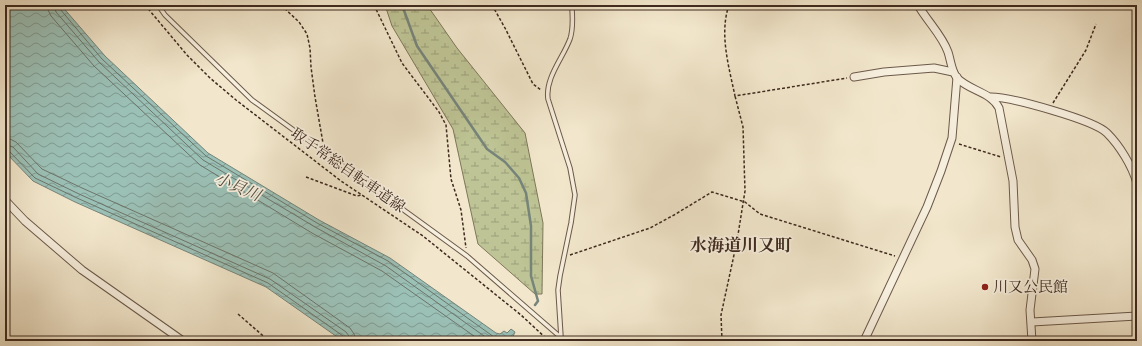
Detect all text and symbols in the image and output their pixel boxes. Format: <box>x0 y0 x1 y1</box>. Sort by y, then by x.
street label: 取手常総自転車道線 <box>287 124 408 217</box>
water label: 小貝川 <box>212 168 265 206</box>
district label: 水海道川又町 <box>690 235 792 256</box>
place label: 川又公民館 <box>993 278 1068 297</box>
marker: 川又公民館 <box>980 282 990 292</box>

